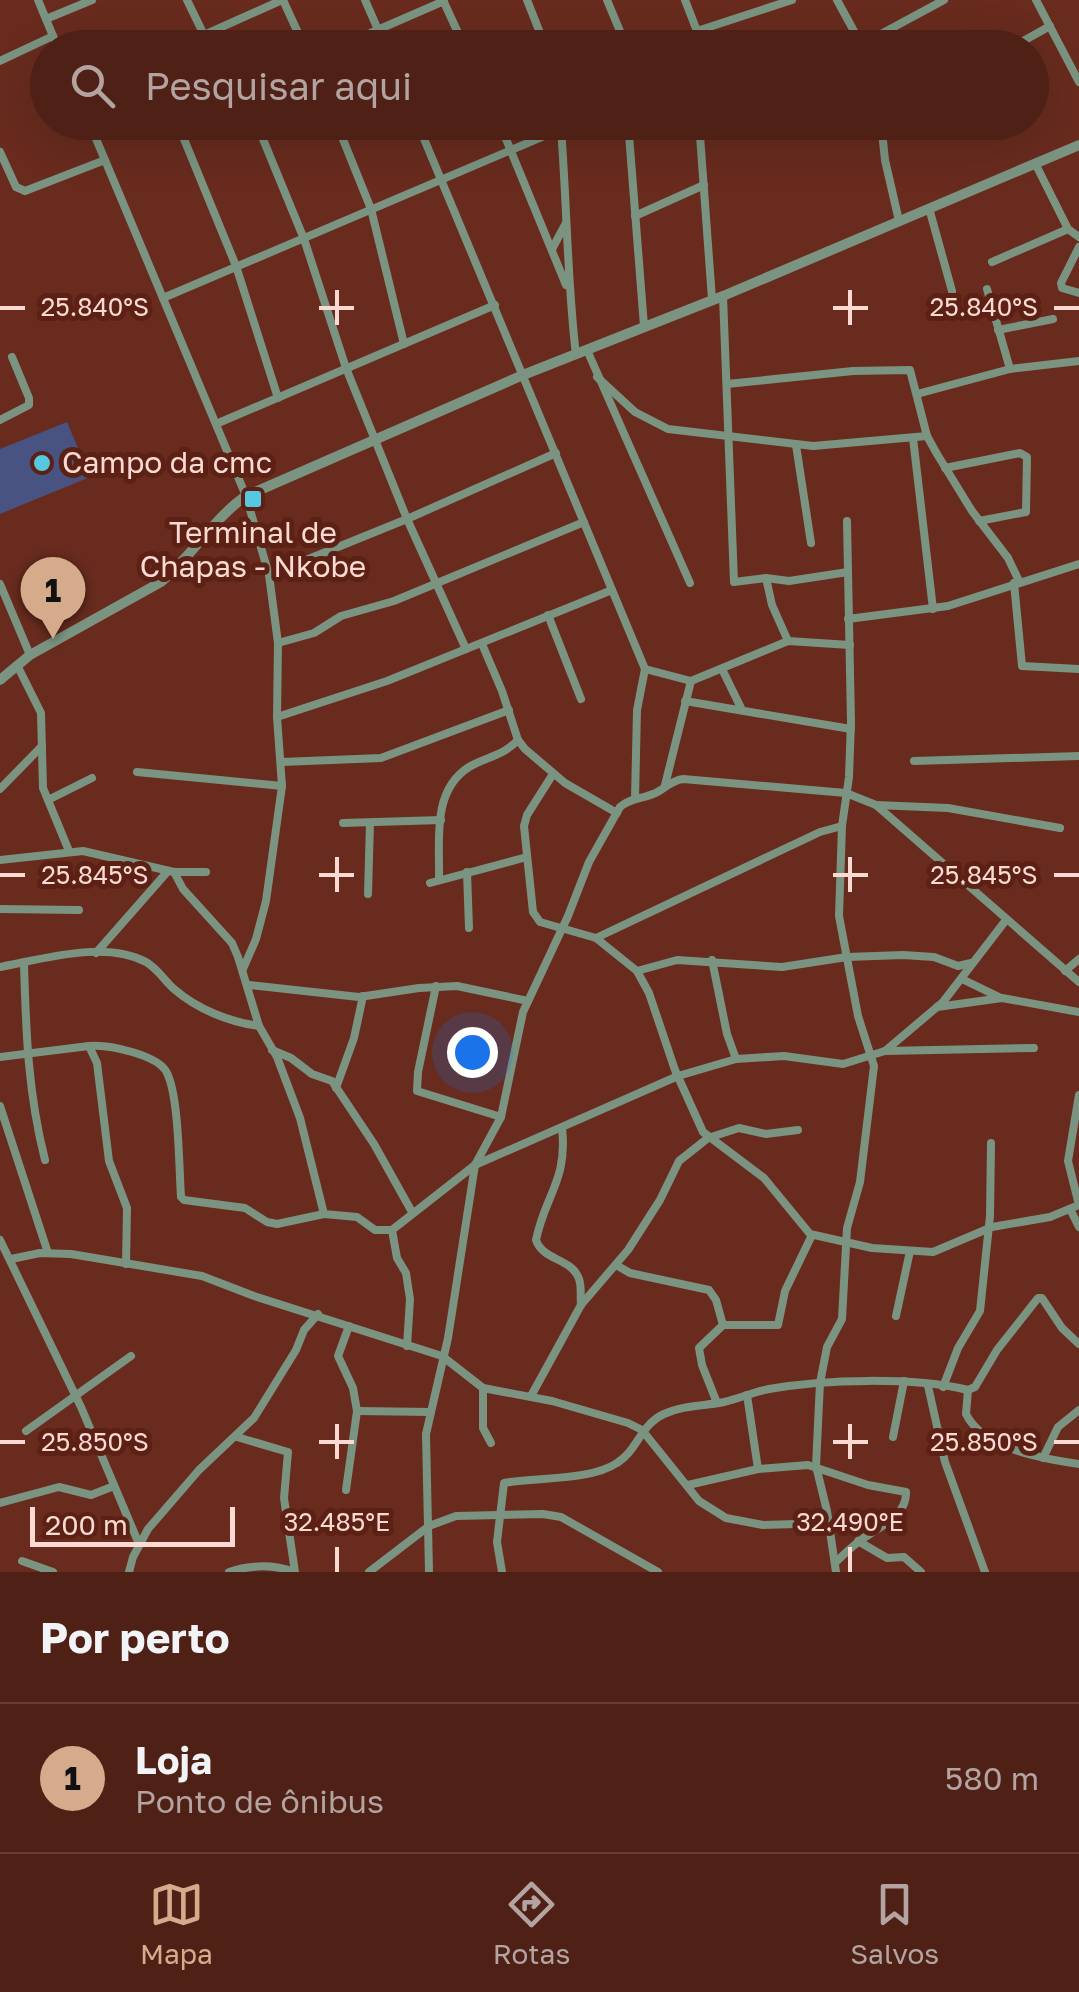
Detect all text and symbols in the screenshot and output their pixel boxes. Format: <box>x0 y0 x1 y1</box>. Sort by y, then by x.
search box <box>30 30 1049 140</box>
icon: search <box>65 58 120 113</box>
text: Pesquisar aqui <box>145 63 412 108</box>
text: 25.840°S <box>41 291 149 322</box>
text: 25.840°S <box>930 291 1038 322</box>
place label: Campo da cmc <box>62 444 272 480</box>
marker: Campo da cmc <box>31 452 53 474</box>
marker: Terminal de Chapas - Nkobe <box>242 488 264 510</box>
place label: Terminal de Chapas - Nkobe <box>140 514 366 584</box>
pin: 1 <box>20 556 86 639</box>
text: 25.845°S <box>41 859 149 890</box>
text: 25.845°S <box>930 859 1038 890</box>
your location <box>447 1027 498 1078</box>
text: 25.850°S <box>41 1426 149 1457</box>
text: 25.850°S <box>930 1426 1038 1457</box>
scale bar <box>30 1502 235 1546</box>
text: 32.485°E <box>284 1506 390 1537</box>
text: 32.490°E <box>796 1506 904 1537</box>
text: 200 m <box>45 1508 128 1541</box>
text: Por perto <box>40 1612 230 1662</box>
text: Loja <box>135 1737 212 1782</box>
text: 1 <box>64 1759 81 1797</box>
text: 580 m <box>945 1759 1039 1797</box>
text: Ponto de ônibus <box>135 1782 384 1820</box>
tab: Mapa <box>140 1877 213 1970</box>
tab: Rotas <box>493 1877 570 1970</box>
tab: Salvos <box>850 1877 939 1970</box>

